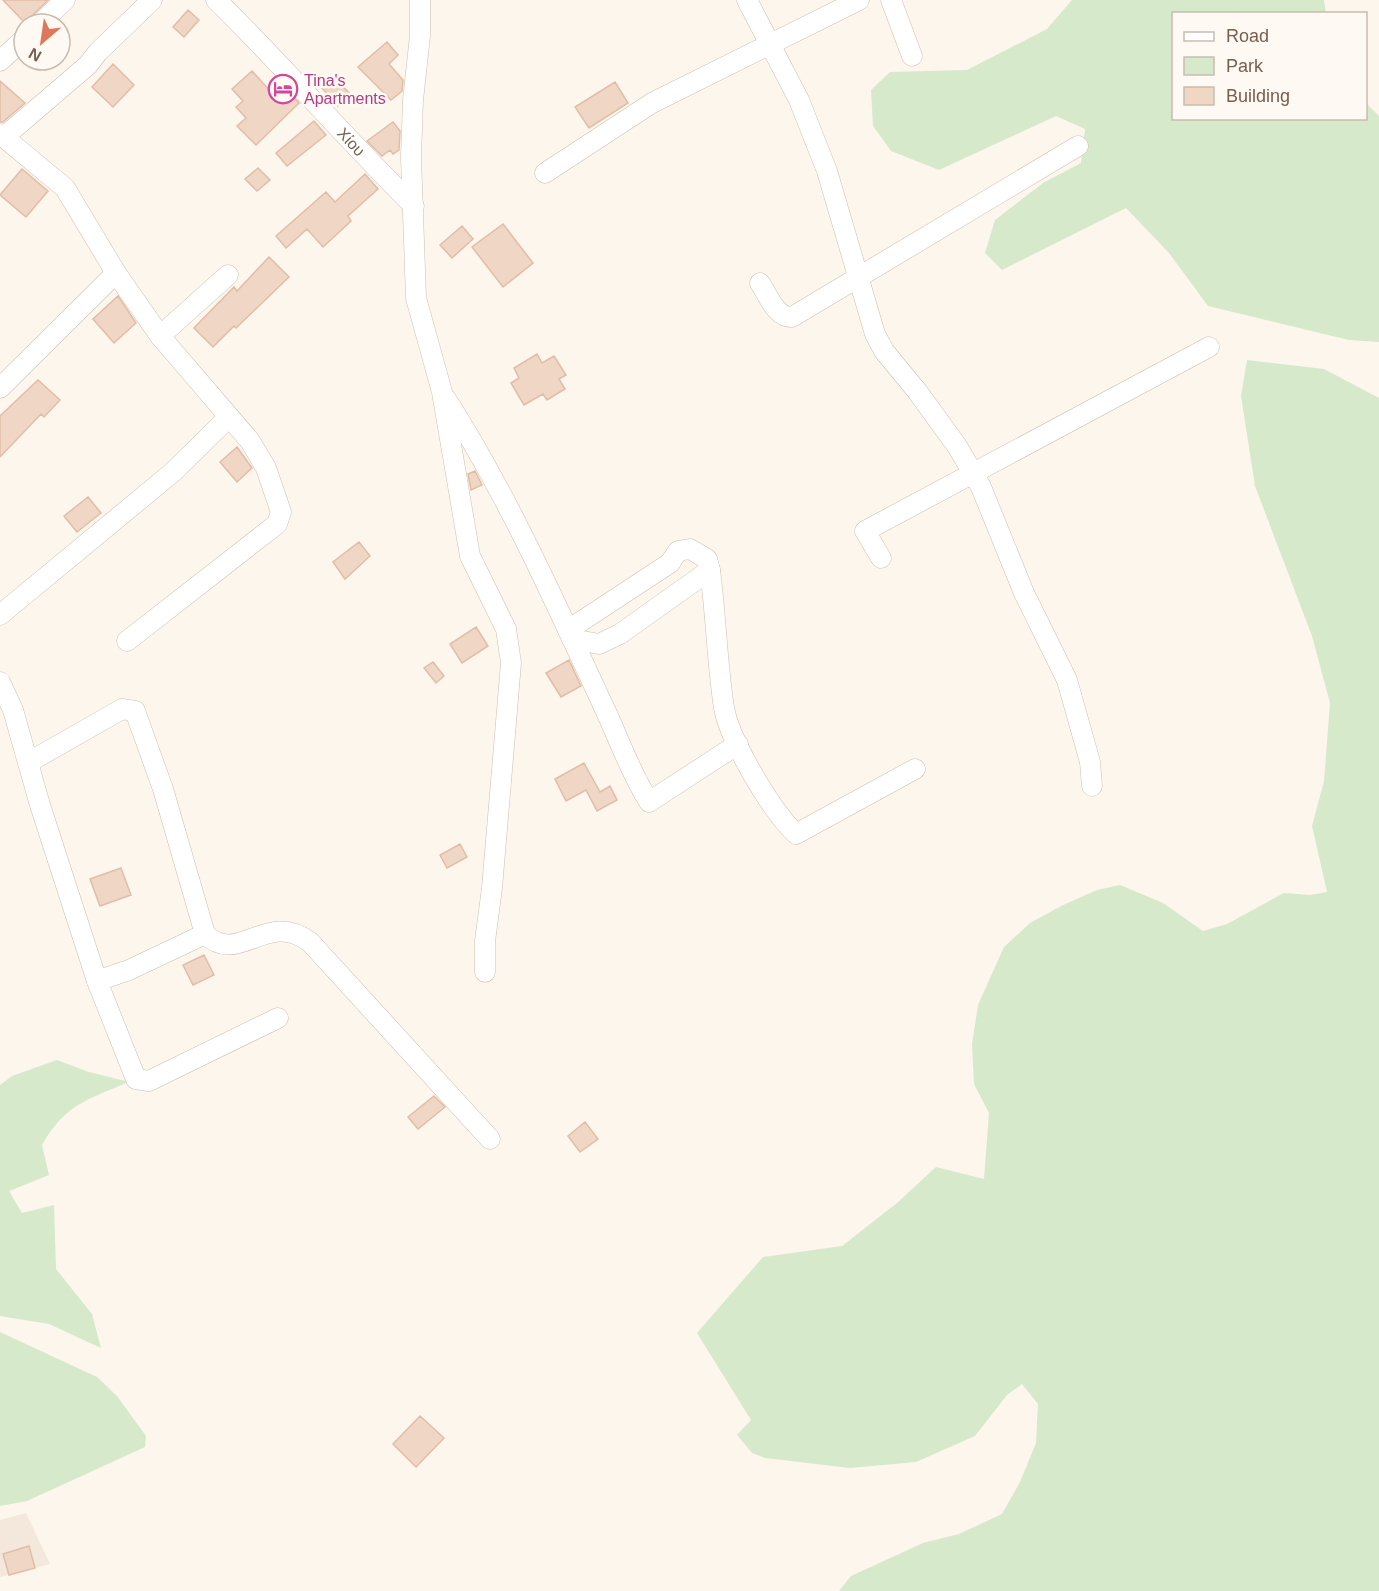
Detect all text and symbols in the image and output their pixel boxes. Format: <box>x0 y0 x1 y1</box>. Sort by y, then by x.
north arrow <box>12 12 72 72</box>
legend <box>1172 12 1367 120</box>
text: Road <box>1226 26 1269 46</box>
text: N <box>26 44 44 65</box>
text: Park <box>1226 56 1264 76</box>
place label: Tina's Apartments <box>304 72 386 107</box>
hotel icon: Tina's Apartments <box>267 73 299 105</box>
text: Building <box>1226 86 1290 106</box>
street label: Χίου <box>334 124 369 159</box>

